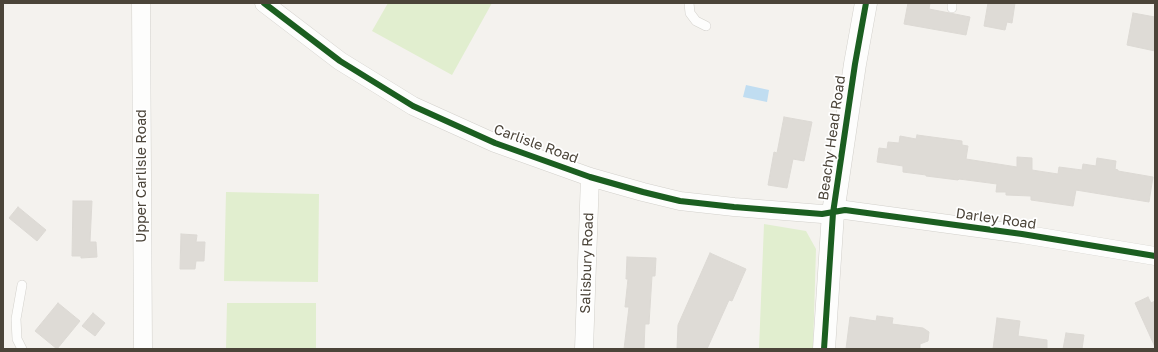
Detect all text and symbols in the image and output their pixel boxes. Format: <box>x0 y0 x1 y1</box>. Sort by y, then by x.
street label: Beachy Head Road <box>815 75 849 201</box>
street label: Upper Carlisle Road <box>134 109 150 243</box>
street label: Carlisle Road <box>491 121 581 167</box>
street label: Darley Road <box>955 205 1037 233</box>
street label: Salisbury Road <box>577 212 597 314</box>

